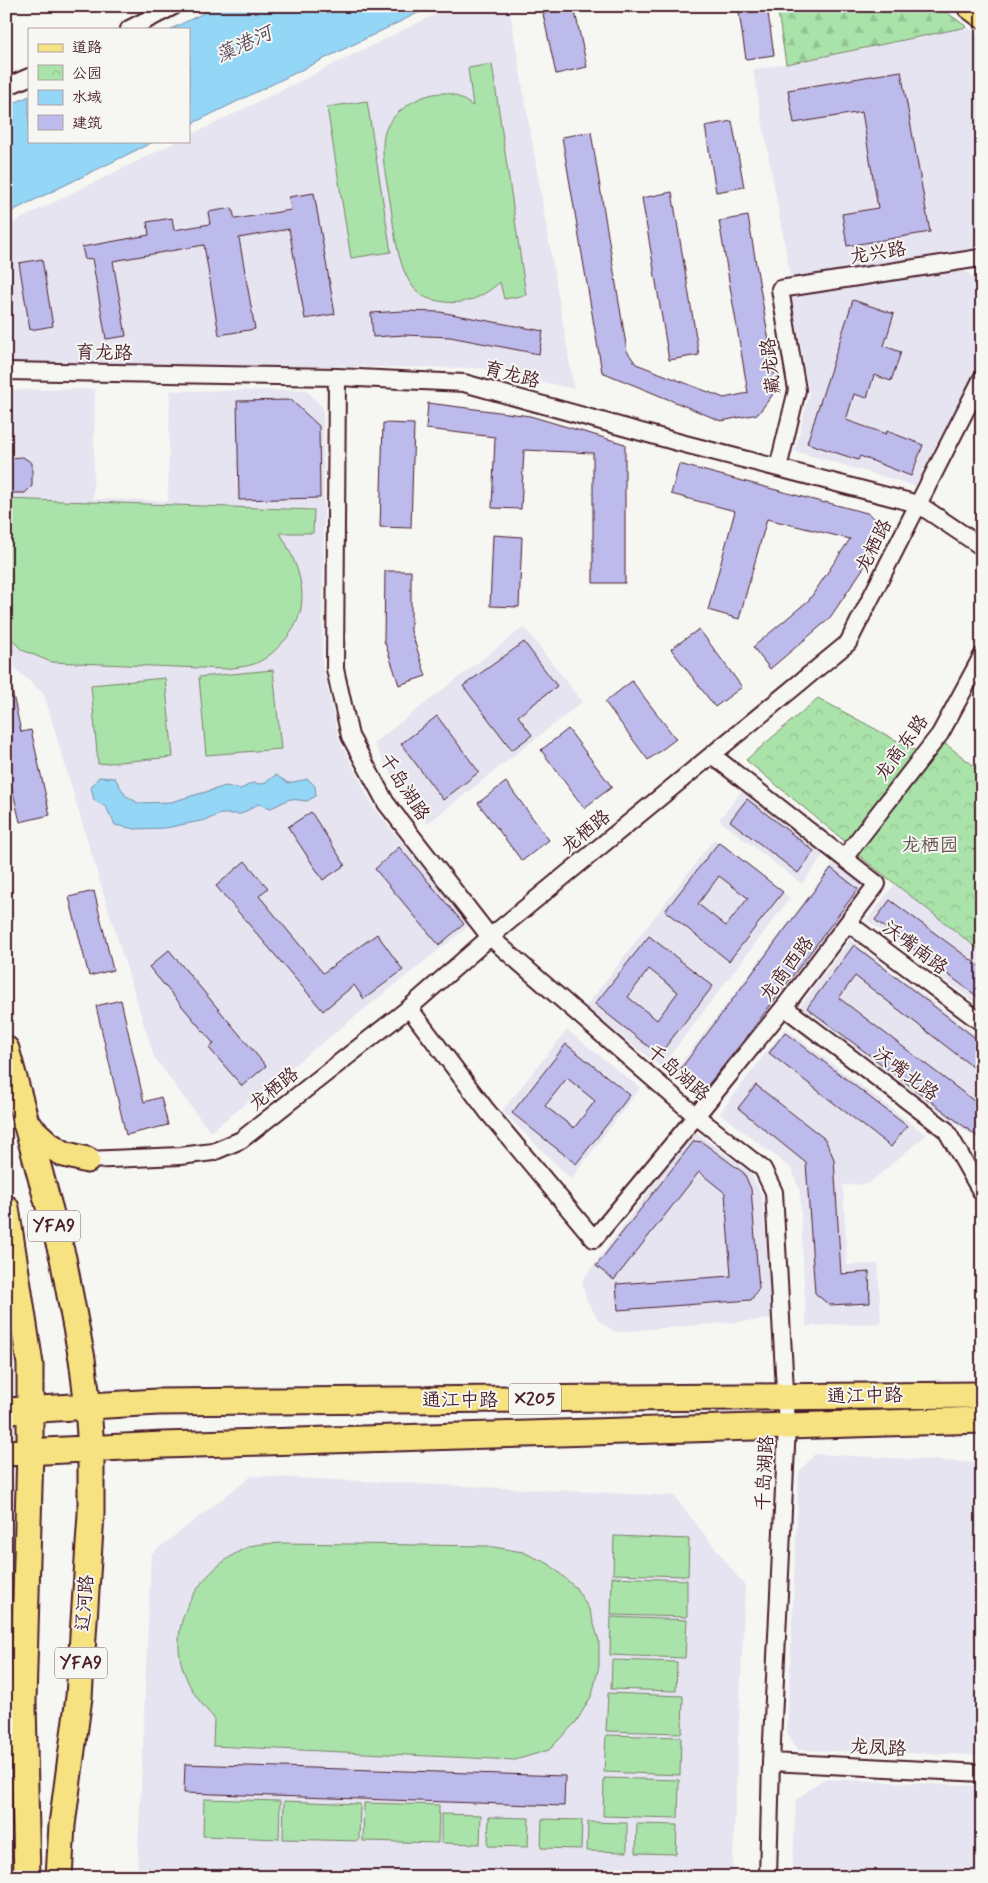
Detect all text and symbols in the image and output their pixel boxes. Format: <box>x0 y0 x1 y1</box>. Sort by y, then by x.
water label: 藻港河 <box>211 19 280 70</box>
legend <box>28 28 190 142</box>
text: 道路 <box>72 38 102 58</box>
text: 公园 <box>72 64 102 84</box>
text: 水域 <box>72 88 102 108</box>
text: 建筑 <box>72 114 102 134</box>
street label: 龙兴路 <box>848 236 908 270</box>
street label: 藏龙路 <box>756 336 786 396</box>
street label: 育龙路 <box>75 340 133 366</box>
street label: 育龙路 <box>481 356 543 394</box>
street label: 龙栖路 <box>850 515 898 577</box>
street label: 龙商东路 <box>870 710 934 786</box>
street label: 千岛湖路 <box>373 748 435 826</box>
street label: 龙栖路 <box>556 804 616 860</box>
park label: 龙栖园 <box>901 833 959 858</box>
street label: 沃嘴南路 <box>877 915 953 981</box>
street label: 龙商西路 <box>754 931 820 1007</box>
street label: 千岛湖路 <box>641 1039 715 1107</box>
street label: 沃嘴北路 <box>868 1041 944 1107</box>
street label: 龙栖路 <box>244 1062 304 1116</box>
road number: YFA9 <box>28 1210 80 1242</box>
street label: 通江中路 <box>827 1383 903 1409</box>
road number: X205 <box>509 1384 561 1415</box>
street label: 通江中路 <box>422 1388 498 1413</box>
street label: 千岛湖路 <box>751 1434 779 1512</box>
street label: 辽河路 <box>71 1574 99 1632</box>
road number: YFA9 <box>55 1648 107 1679</box>
street label: 龙凤路 <box>849 1734 907 1762</box>

